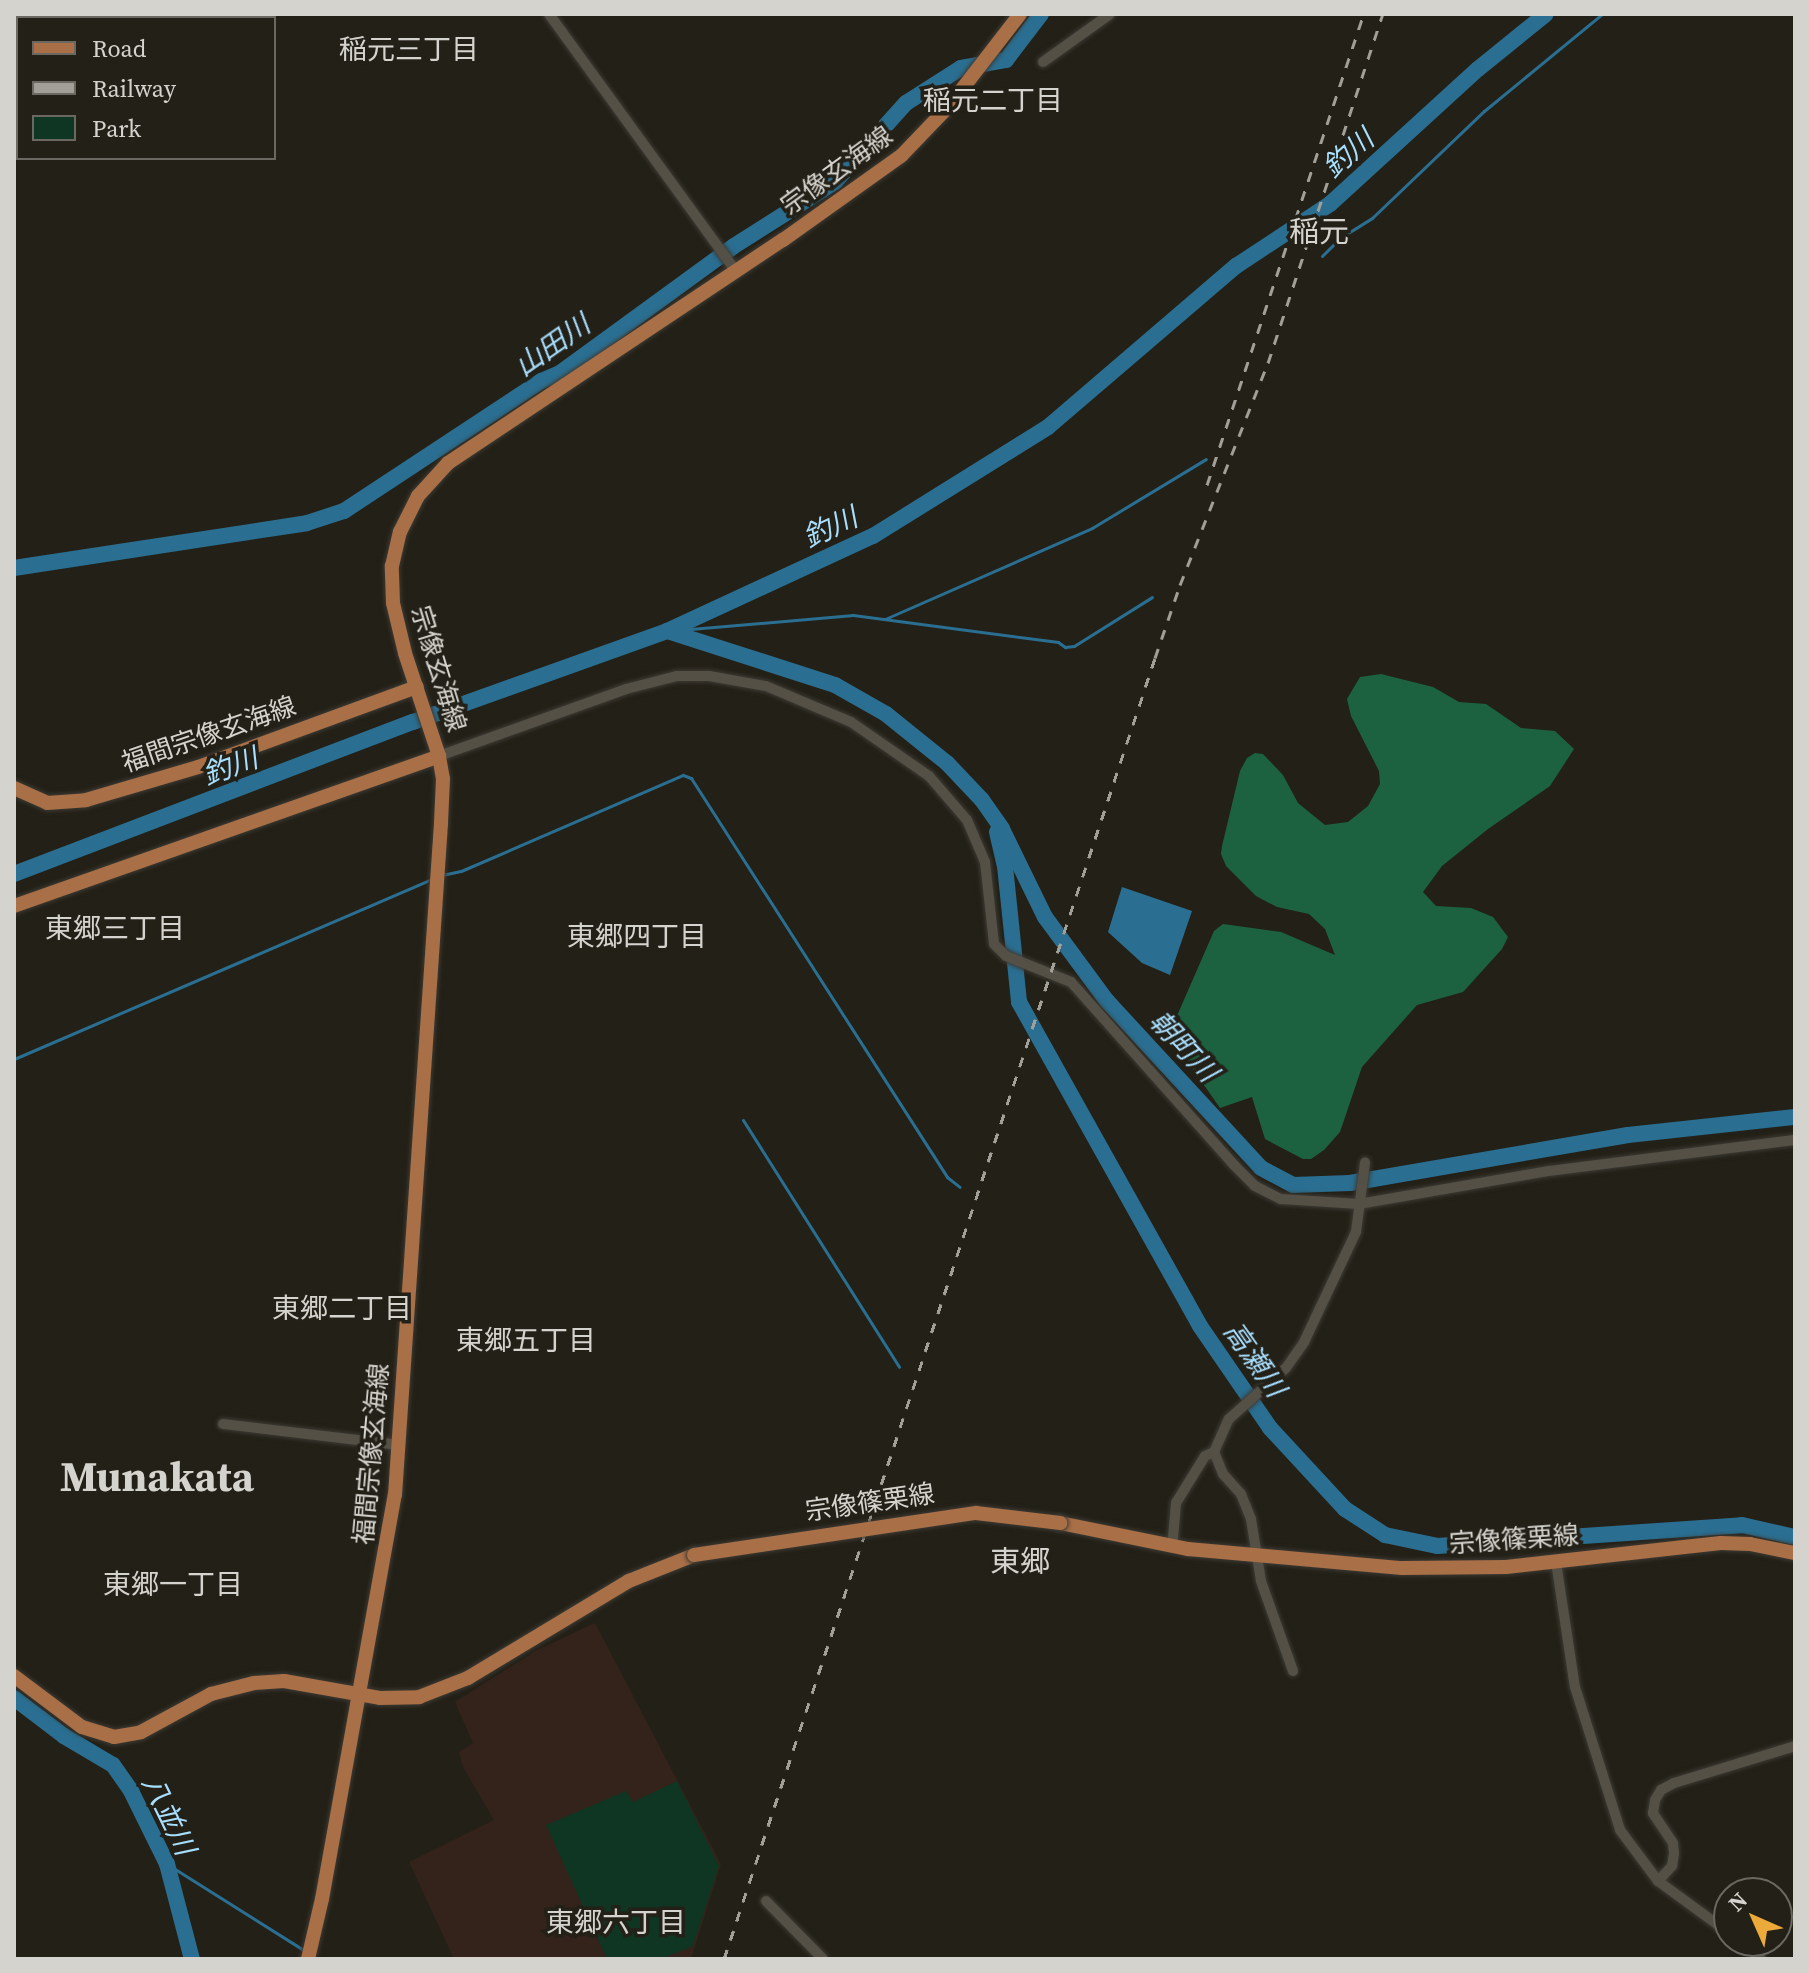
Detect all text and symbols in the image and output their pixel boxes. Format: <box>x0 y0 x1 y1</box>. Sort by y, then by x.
legend <box>16 16 276 160</box>
text: Road <box>92 32 146 65</box>
district label: 稲元三丁目 <box>339 32 479 66</box>
text: Railway <box>92 72 176 105</box>
district label: 稲元二丁目 <box>923 83 1063 117</box>
text: Park <box>92 112 141 145</box>
street label: 宗像玄海線 <box>775 120 899 222</box>
water label: 釣川 <box>1316 122 1380 184</box>
district label: 稲元 <box>1289 214 1349 250</box>
water label: 山田川 <box>508 307 596 383</box>
water label: 釣川 <box>798 500 862 554</box>
street label: 宗像玄海線 <box>404 602 472 736</box>
street label: 福間宗像玄海線 <box>118 691 300 779</box>
water label: 釣川 <box>198 741 262 791</box>
district label: 東郷三丁目 <box>45 911 185 945</box>
district label: 東郷四丁目 <box>567 919 707 953</box>
water label: 朝町川 <box>1143 1004 1225 1088</box>
district label: 東郷二丁目 <box>272 1291 412 1325</box>
water label: 高瀬川 <box>1217 1315 1293 1403</box>
district label: 東郷五丁目 <box>456 1323 596 1357</box>
street label: 福間宗像玄海線 <box>349 1362 395 1546</box>
district label: Munakata <box>60 1451 254 1501</box>
street label: 宗像篠栗線 <box>803 1479 937 1527</box>
street label: 宗像篠栗線 <box>1448 1520 1580 1560</box>
district label: 東郷 <box>990 1544 1050 1580</box>
district label: 東郷一丁目 <box>103 1567 243 1601</box>
water label: 八並川 <box>135 1770 203 1860</box>
north arrow <box>1713 1877 1793 1957</box>
text: N <box>1721 1885 1754 1918</box>
district label: 東郷六丁目 <box>546 1905 686 1939</box>

